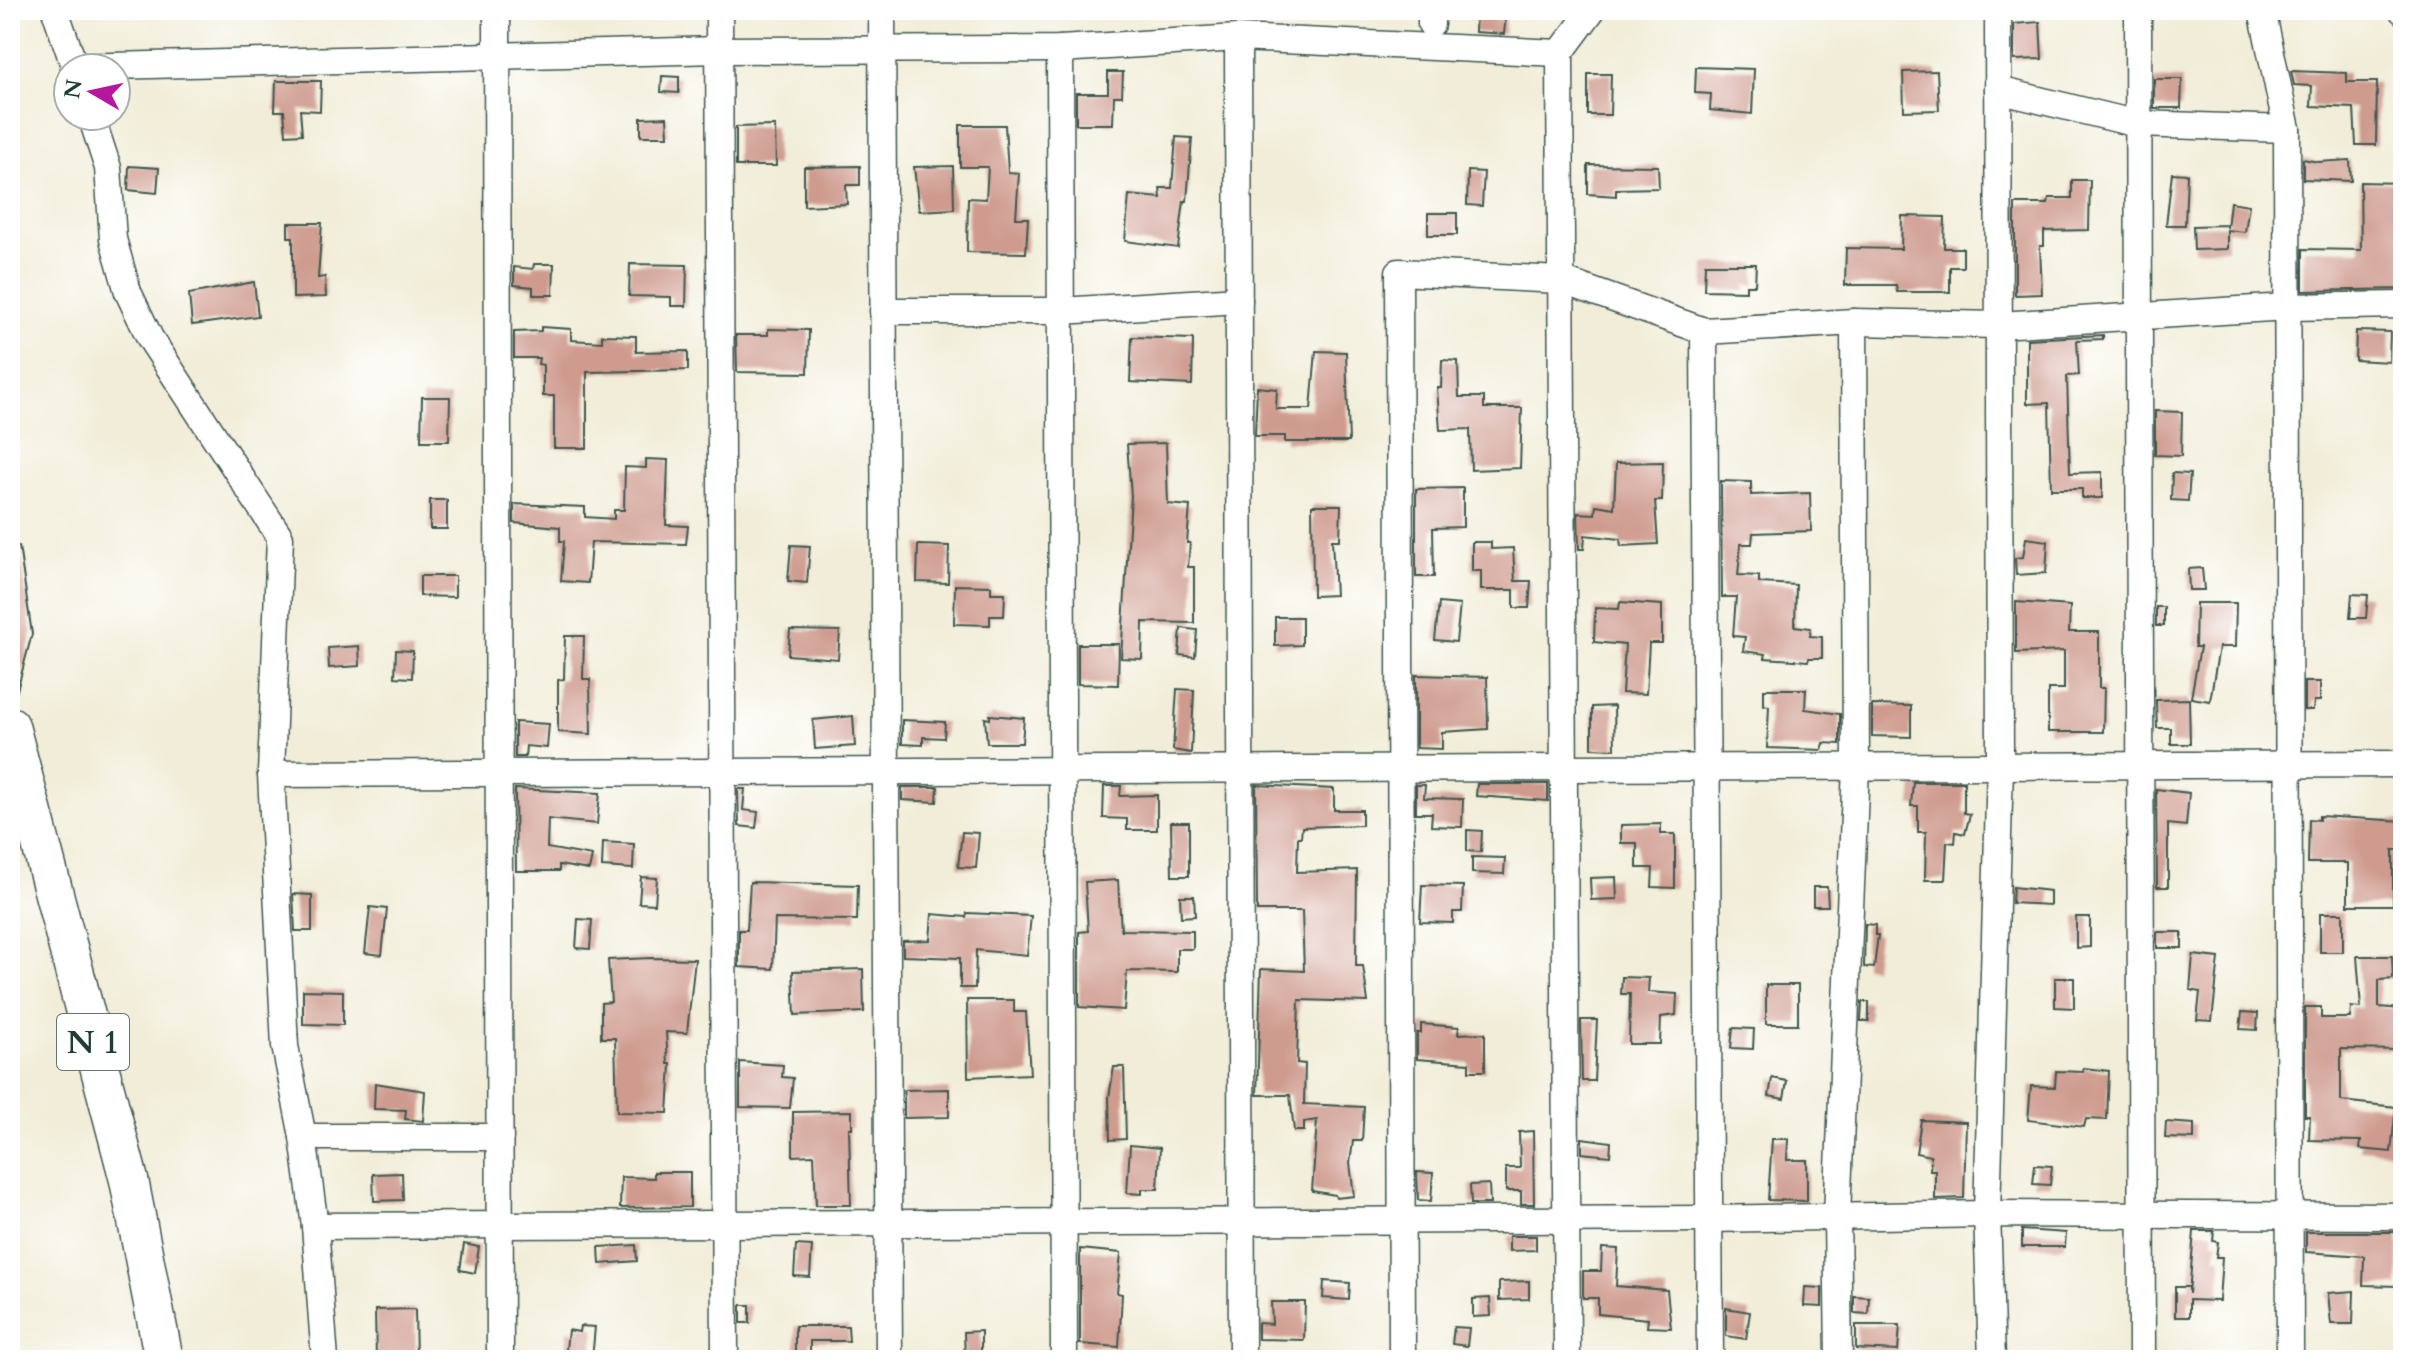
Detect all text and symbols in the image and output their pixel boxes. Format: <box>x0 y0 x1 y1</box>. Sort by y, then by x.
north arrow <box>52 52 132 132</box>
text: N <box>57 77 90 101</box>
road number: N 1 <box>57 1014 129 1070</box>

